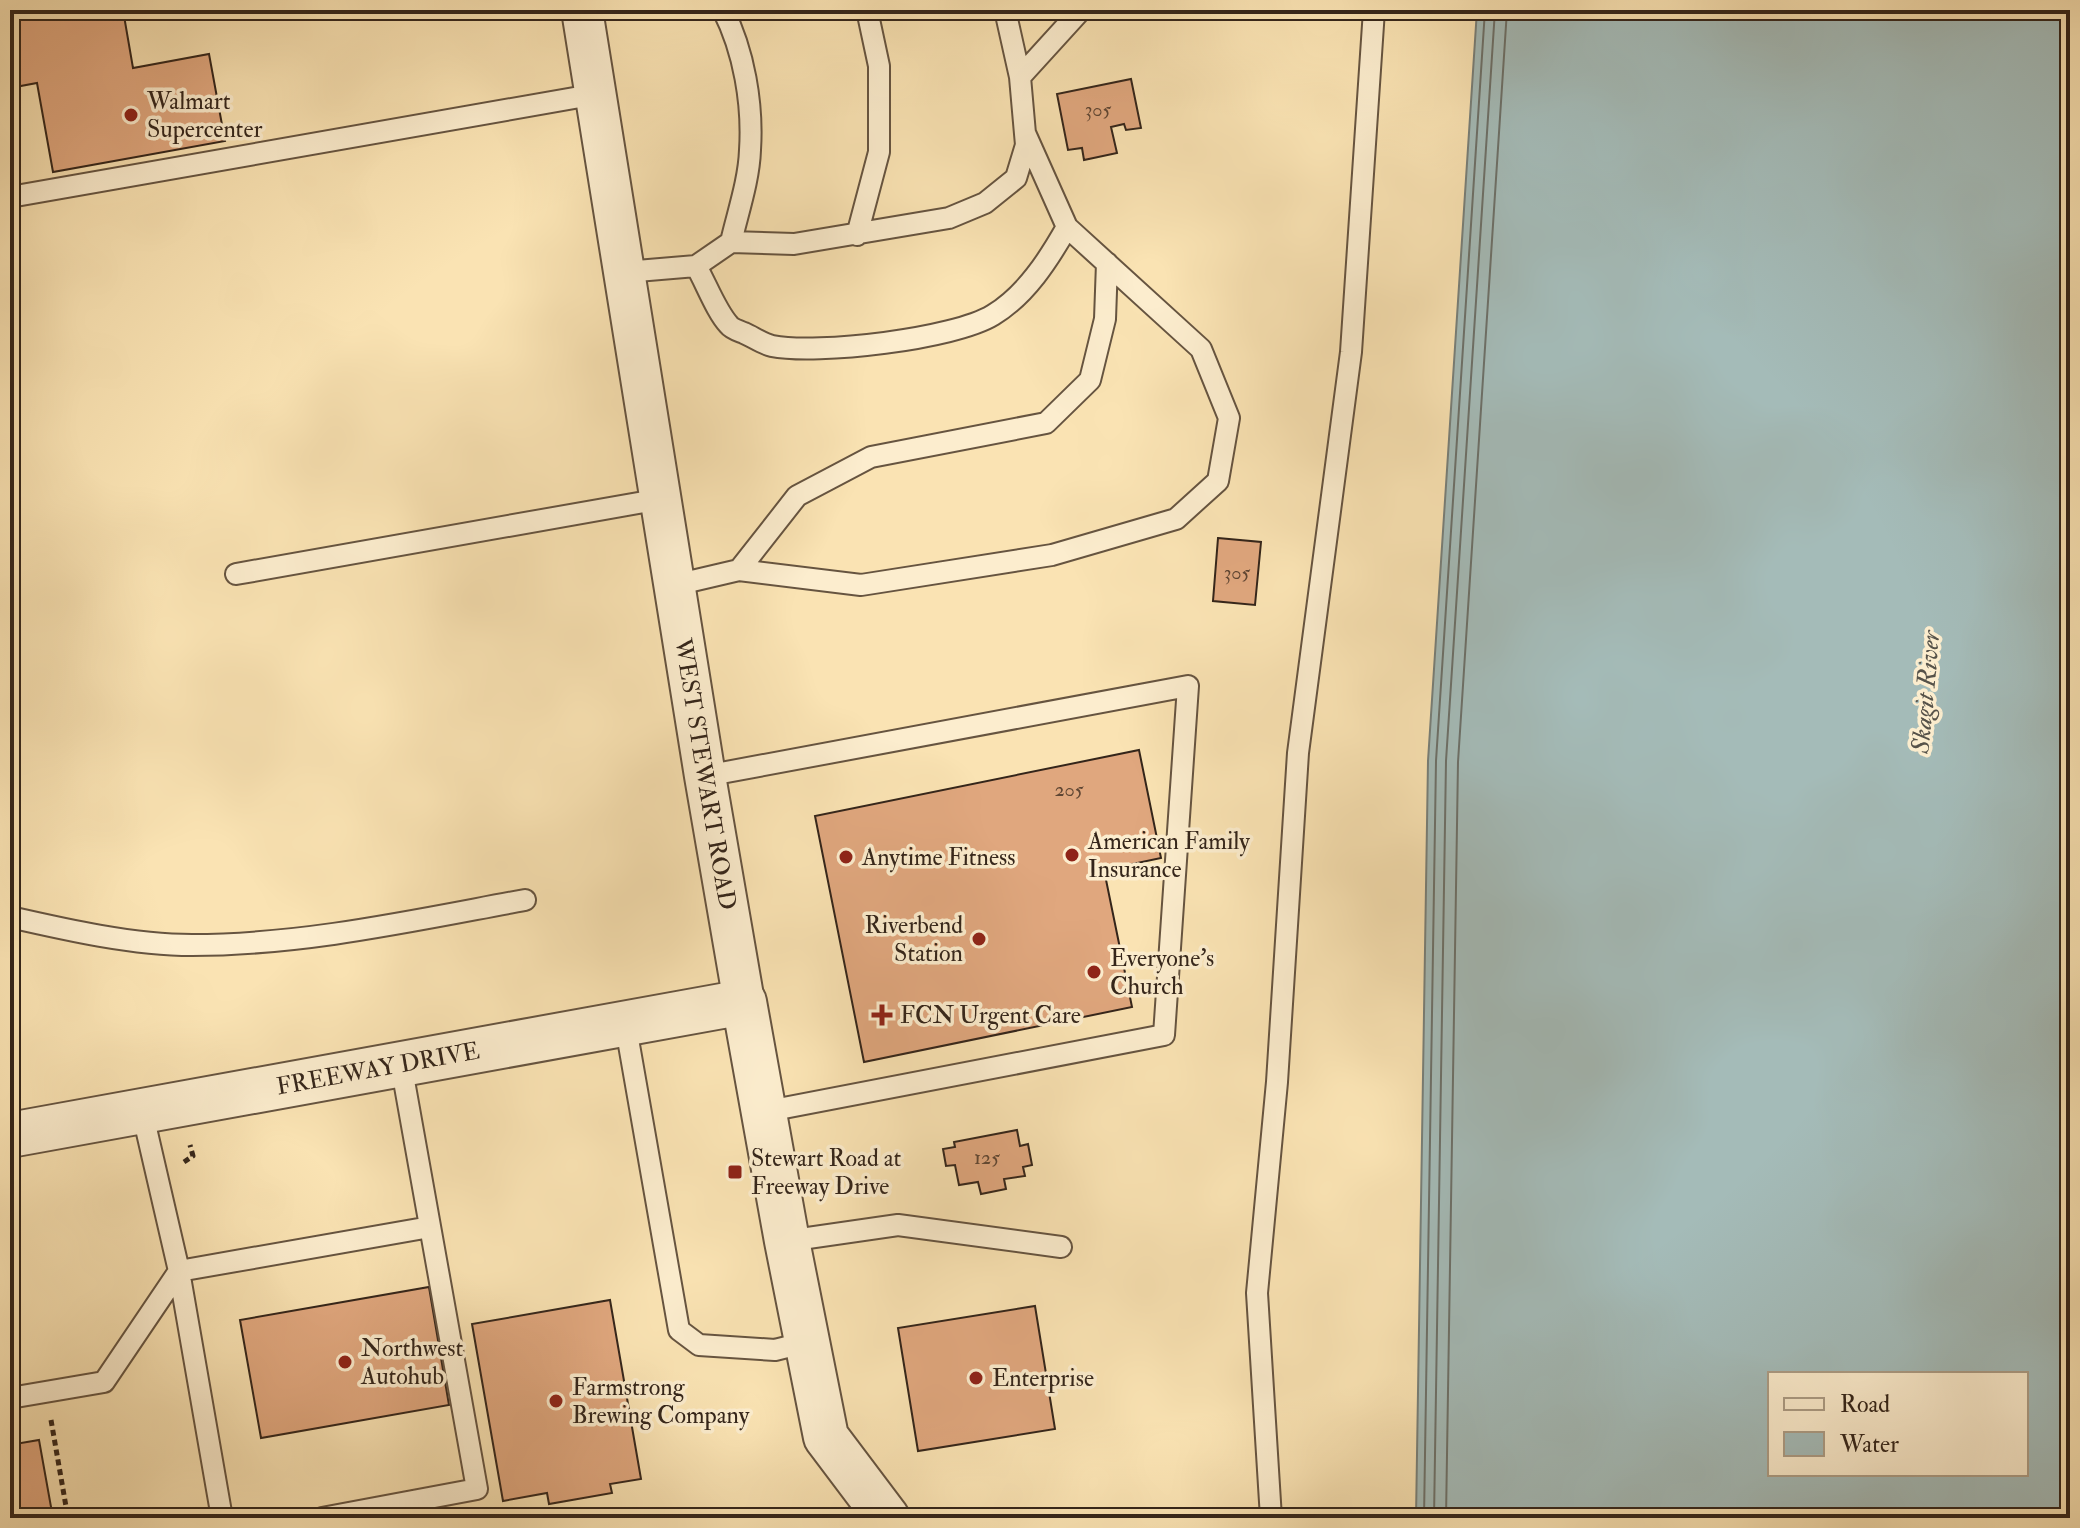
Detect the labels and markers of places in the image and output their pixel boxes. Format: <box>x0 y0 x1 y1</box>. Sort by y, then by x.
place label: Walmart Supercenter <box>146 86 262 145</box>
marker: Walmart Supercenter <box>122 106 140 124</box>
place label: American Family Insurance <box>1087 826 1250 885</box>
place label: Anytime Fitness <box>861 842 1015 873</box>
marker: American Family Insurance <box>1063 846 1081 864</box>
marker: Anytime Fitness <box>837 848 855 866</box>
place label: Riverbend Station <box>864 910 963 969</box>
marker: Riverbend Station <box>970 930 988 948</box>
place label: Everyone's Church <box>1110 943 1214 1002</box>
marker: Everyone's Church <box>1085 963 1103 981</box>
place label: FCN Urgent Care <box>900 1000 1081 1031</box>
marker: FCN Urgent Care <box>871 1004 893 1026</box>
place label: Stewart Road at Freeway Drive <box>751 1143 902 1202</box>
marker: Stewart Road at Freeway Drive <box>726 1163 744 1181</box>
place label: Northwest Autohub <box>360 1333 463 1392</box>
marker: Northwest Autohub <box>336 1353 354 1371</box>
place label: Enterprise <box>992 1363 1094 1394</box>
marker: Enterprise <box>967 1369 985 1387</box>
place label: Farmstrong Brewing Company <box>572 1372 750 1431</box>
marker: Farmstrong Brewing Company <box>547 1392 565 1410</box>

